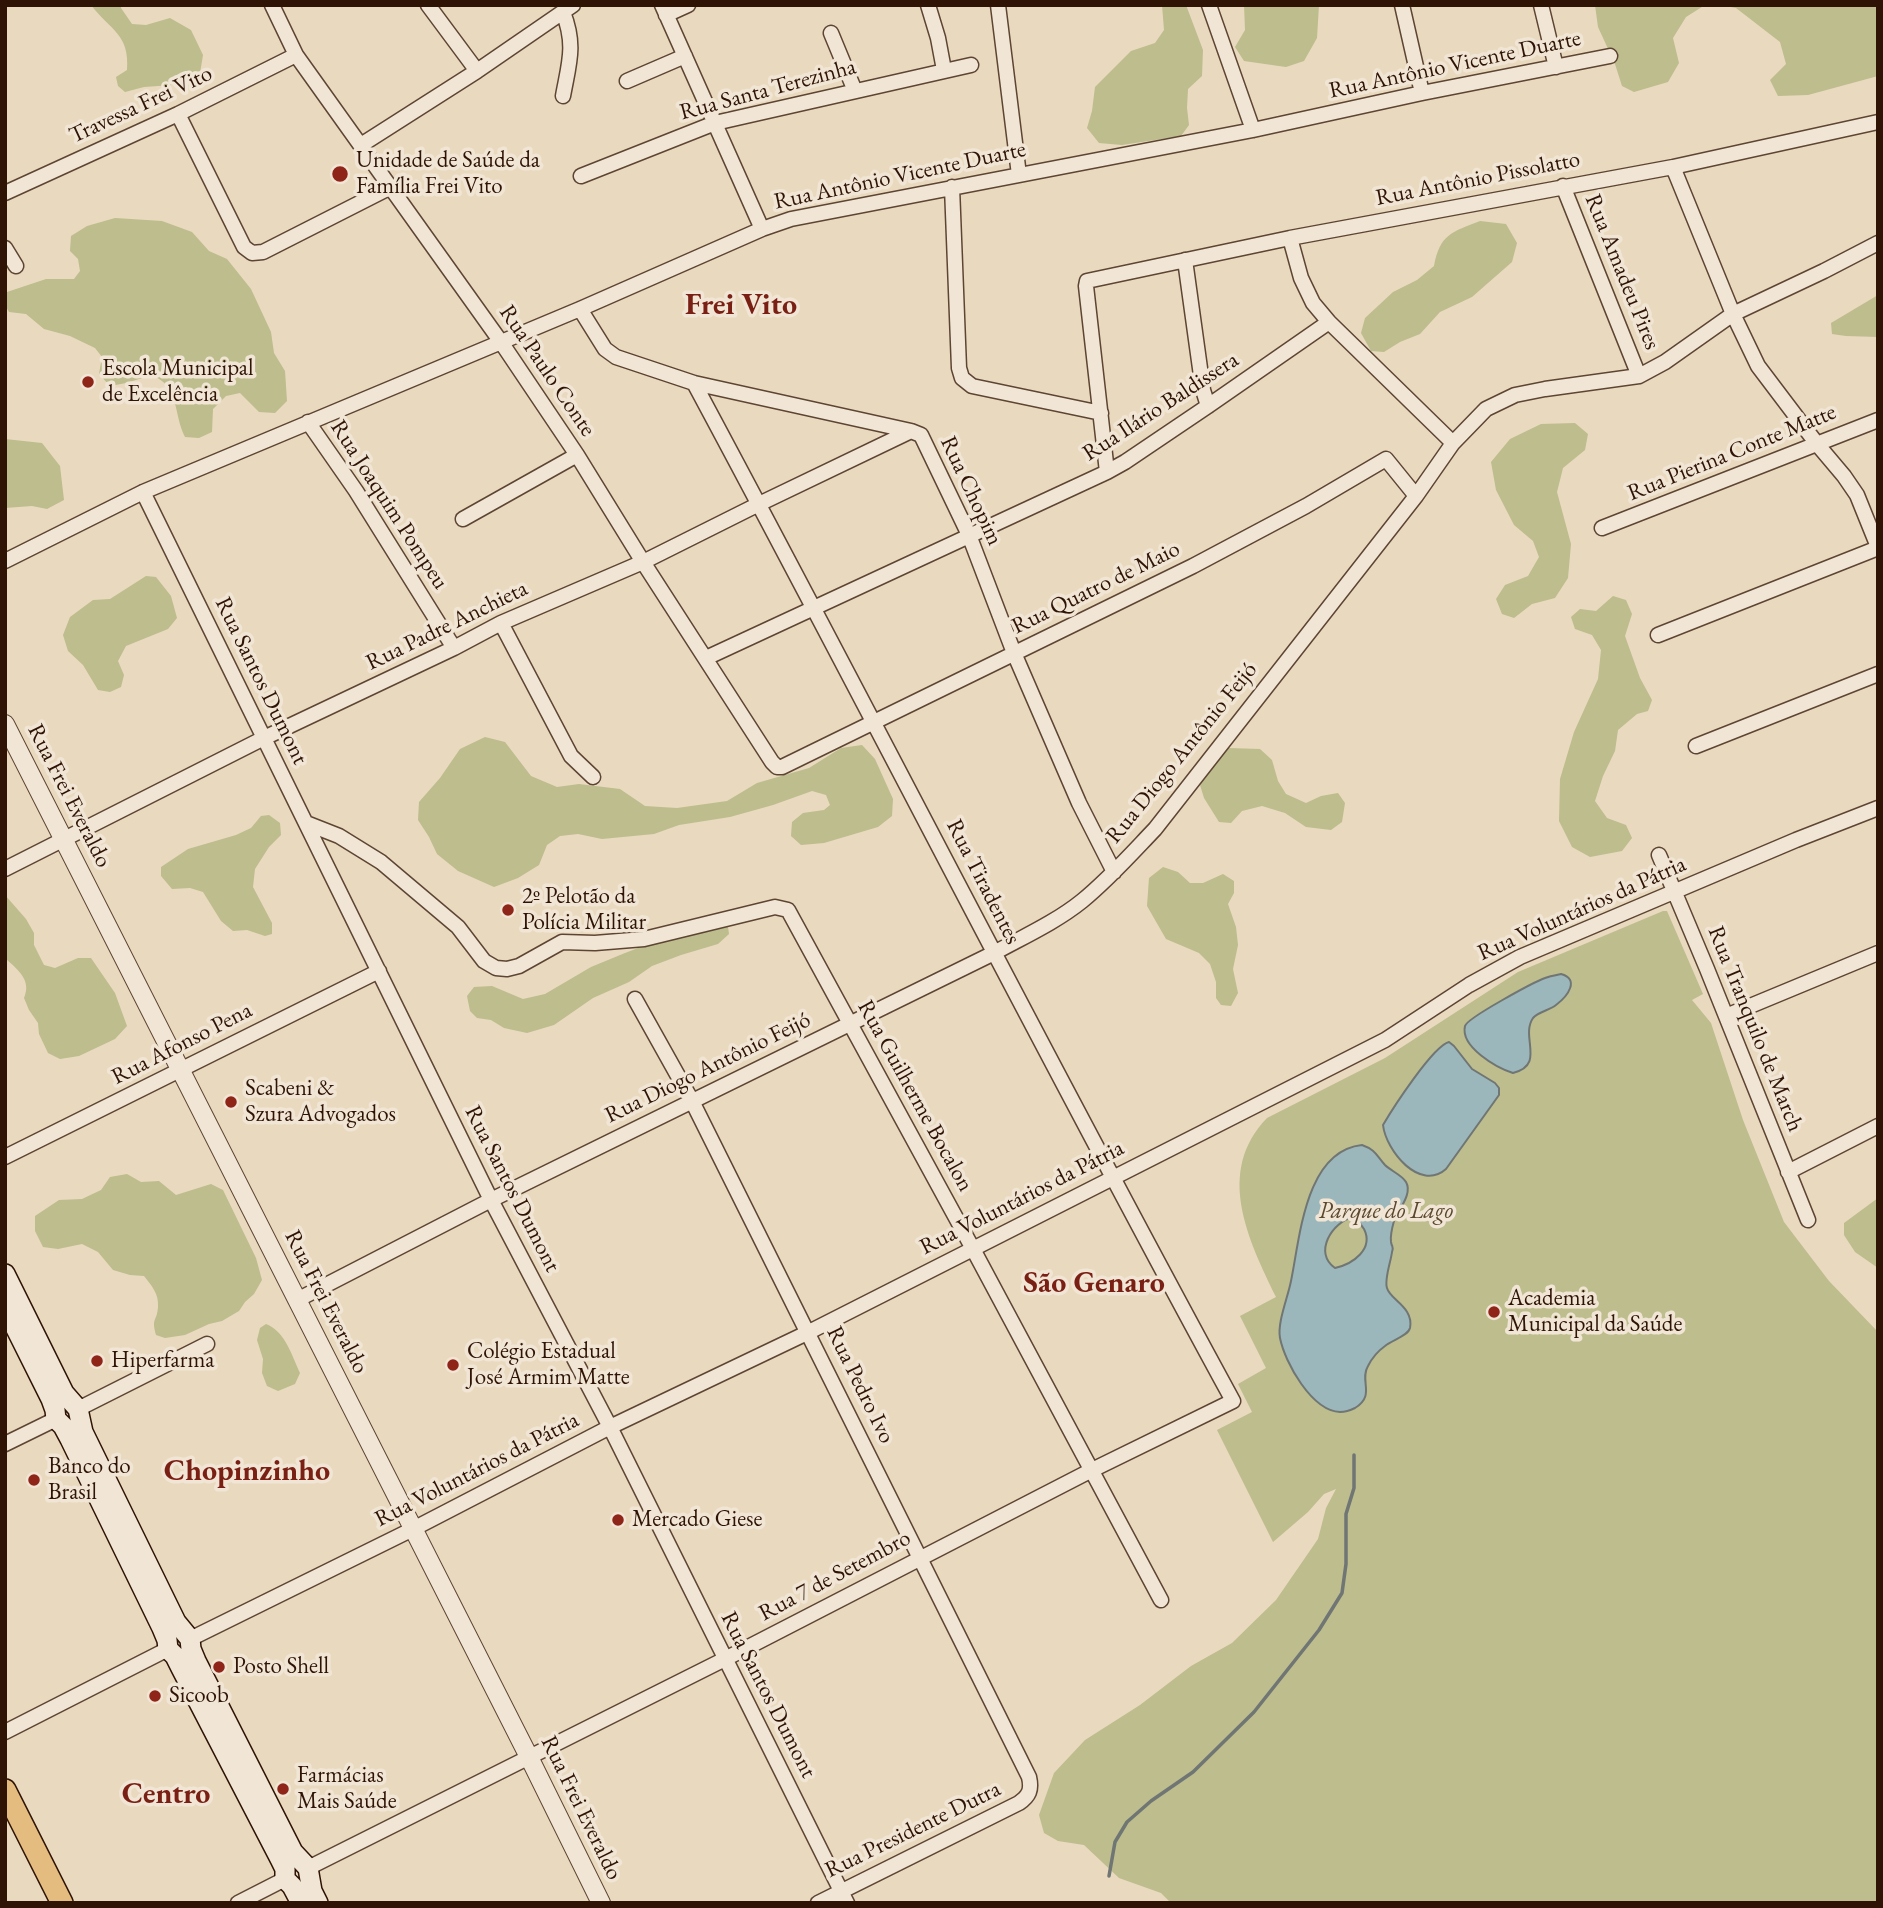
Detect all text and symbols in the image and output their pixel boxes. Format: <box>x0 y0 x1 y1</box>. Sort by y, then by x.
street label: Rua Antônio Vicente Duarte <box>1327 25 1583 105</box>
street label: Rua Santa Terezinha <box>677 53 859 127</box>
street label: Travessa Frei Vito <box>65 60 217 150</box>
street label: Rua Antônio Vicente Duarte <box>772 136 1028 216</box>
street label: Rua Antônio Pissolatto <box>1374 146 1582 212</box>
place label: Unidade de Saúde da Família Frei Vito <box>356 147 540 201</box>
marker: Unidade de Saúde da Família Frei Vito <box>330 164 350 184</box>
street label: Rua Amadeu Pires <box>1578 190 1666 354</box>
district label: Frei Vito <box>685 288 797 324</box>
street label: Rua Paulo Conte <box>493 300 601 442</box>
street label: Rua Ilário Baldissera <box>1078 346 1244 468</box>
place label: Escola Municipal de Excelência <box>102 355 253 409</box>
marker: Escola Municipal de Excelência <box>80 374 96 390</box>
street label: Rua Pierina Conte Matte <box>1624 399 1840 507</box>
street label: Rua Joaquim Pompeu <box>324 415 454 595</box>
street label: Rua Chopim <box>934 432 1008 550</box>
street label: Rua Quatro de Maio <box>1007 535 1185 641</box>
street label: Rua Padre Anchieta <box>362 575 532 677</box>
street label: Rua Santos Dumont <box>208 593 314 769</box>
street label: Rua Diogo Antônio Feijó <box>1100 657 1264 849</box>
street label: Rua Frei Everaldo <box>21 720 117 872</box>
street label: Rua Tiradentes <box>940 815 1026 949</box>
street label: Rua Voluntários da Pátria <box>1473 851 1691 967</box>
place label: 2º Pelotão da Polícia Militar <box>522 883 646 937</box>
marker: 2º Pelotão da Polícia Militar <box>500 902 516 918</box>
street label: Rua Tranquilo de March <box>1701 922 1809 1136</box>
street label: Rua Guilherme Bocalon <box>851 996 979 1196</box>
street label: Rua Afonso Pena <box>107 997 257 1091</box>
street label: Rua Diogo Antônio Feijó <box>601 1006 815 1130</box>
place label: Scabeni & Szura Advogados <box>245 1075 396 1129</box>
marker: Scabeni & Szura Advogados <box>223 1094 239 1110</box>
street label: Rua Santos Dumont <box>458 1101 566 1277</box>
street label: Rua Voluntários da Pátria <box>915 1135 1129 1261</box>
park label: Parque do Lago <box>1319 1198 1453 1226</box>
street label: Rua Frei Everaldo <box>278 1226 374 1378</box>
district label: São Genaro <box>1023 1266 1165 1302</box>
place label: Academia Municipal da Saúde <box>1508 1285 1682 1339</box>
marker: Academia Municipal da Saúde <box>1486 1304 1502 1320</box>
street label: Rua Pedro Ivo <box>820 1322 900 1448</box>
place label: Colégio Estadual José Armim Matte <box>467 1338 630 1392</box>
place label: Hiperfarma <box>111 1347 215 1375</box>
marker: Hiperfarma <box>89 1353 105 1369</box>
marker: Colégio Estadual José Armim Matte <box>445 1357 461 1373</box>
street label: Rua Voluntários da Pátria <box>370 1407 584 1533</box>
place label: Banco do Brasil <box>48 1453 131 1507</box>
district label: Chopinzinho <box>164 1454 330 1490</box>
marker: Banco do Brasil <box>26 1472 42 1488</box>
place label: Mercado Giese <box>632 1506 763 1534</box>
marker: Mercado Giese <box>610 1512 626 1528</box>
street label: Rua 7 de Setembro <box>754 1524 916 1628</box>
street label: Rua Santos Dumont <box>714 1607 822 1783</box>
place label: Posto Shell <box>233 1653 329 1681</box>
marker: Posto Shell <box>211 1659 227 1675</box>
place label: Sicoob <box>169 1682 229 1710</box>
marker: Sicoob <box>147 1688 163 1704</box>
street label: Rua Frei Everaldo <box>534 1731 628 1885</box>
place label: Farmácias Mais Saúde <box>297 1762 397 1816</box>
street label: Rua Presidente Dutra <box>821 1776 1005 1884</box>
district label: Centro <box>122 1777 210 1813</box>
marker: Farmácias Mais Saúde <box>275 1781 291 1797</box>

